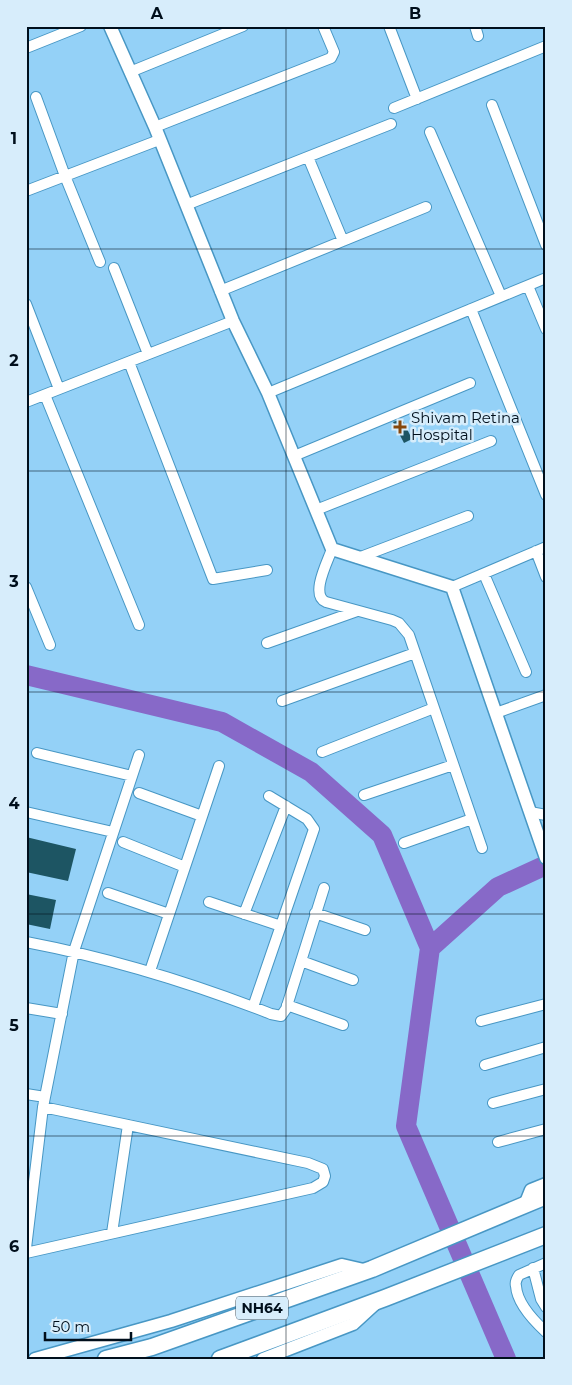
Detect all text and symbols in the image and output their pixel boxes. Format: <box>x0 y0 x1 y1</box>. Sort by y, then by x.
text: A <box>150 4 164 23</box>
text: B <box>409 4 421 23</box>
text: 1 <box>11 129 17 148</box>
text: 2 <box>9 351 19 370</box>
place label: Shivam Retina Hospital <box>411 408 520 444</box>
marker: Shivam Retina Hospital <box>393 420 407 434</box>
text: 3 <box>8 572 19 591</box>
text: 4 <box>8 794 20 813</box>
text: 5 <box>9 1016 19 1035</box>
text: 6 <box>9 1237 19 1256</box>
road number: NH64 <box>236 1296 288 1320</box>
scale bar <box>45 1310 131 1342</box>
text: 50 m <box>52 1317 90 1336</box>

